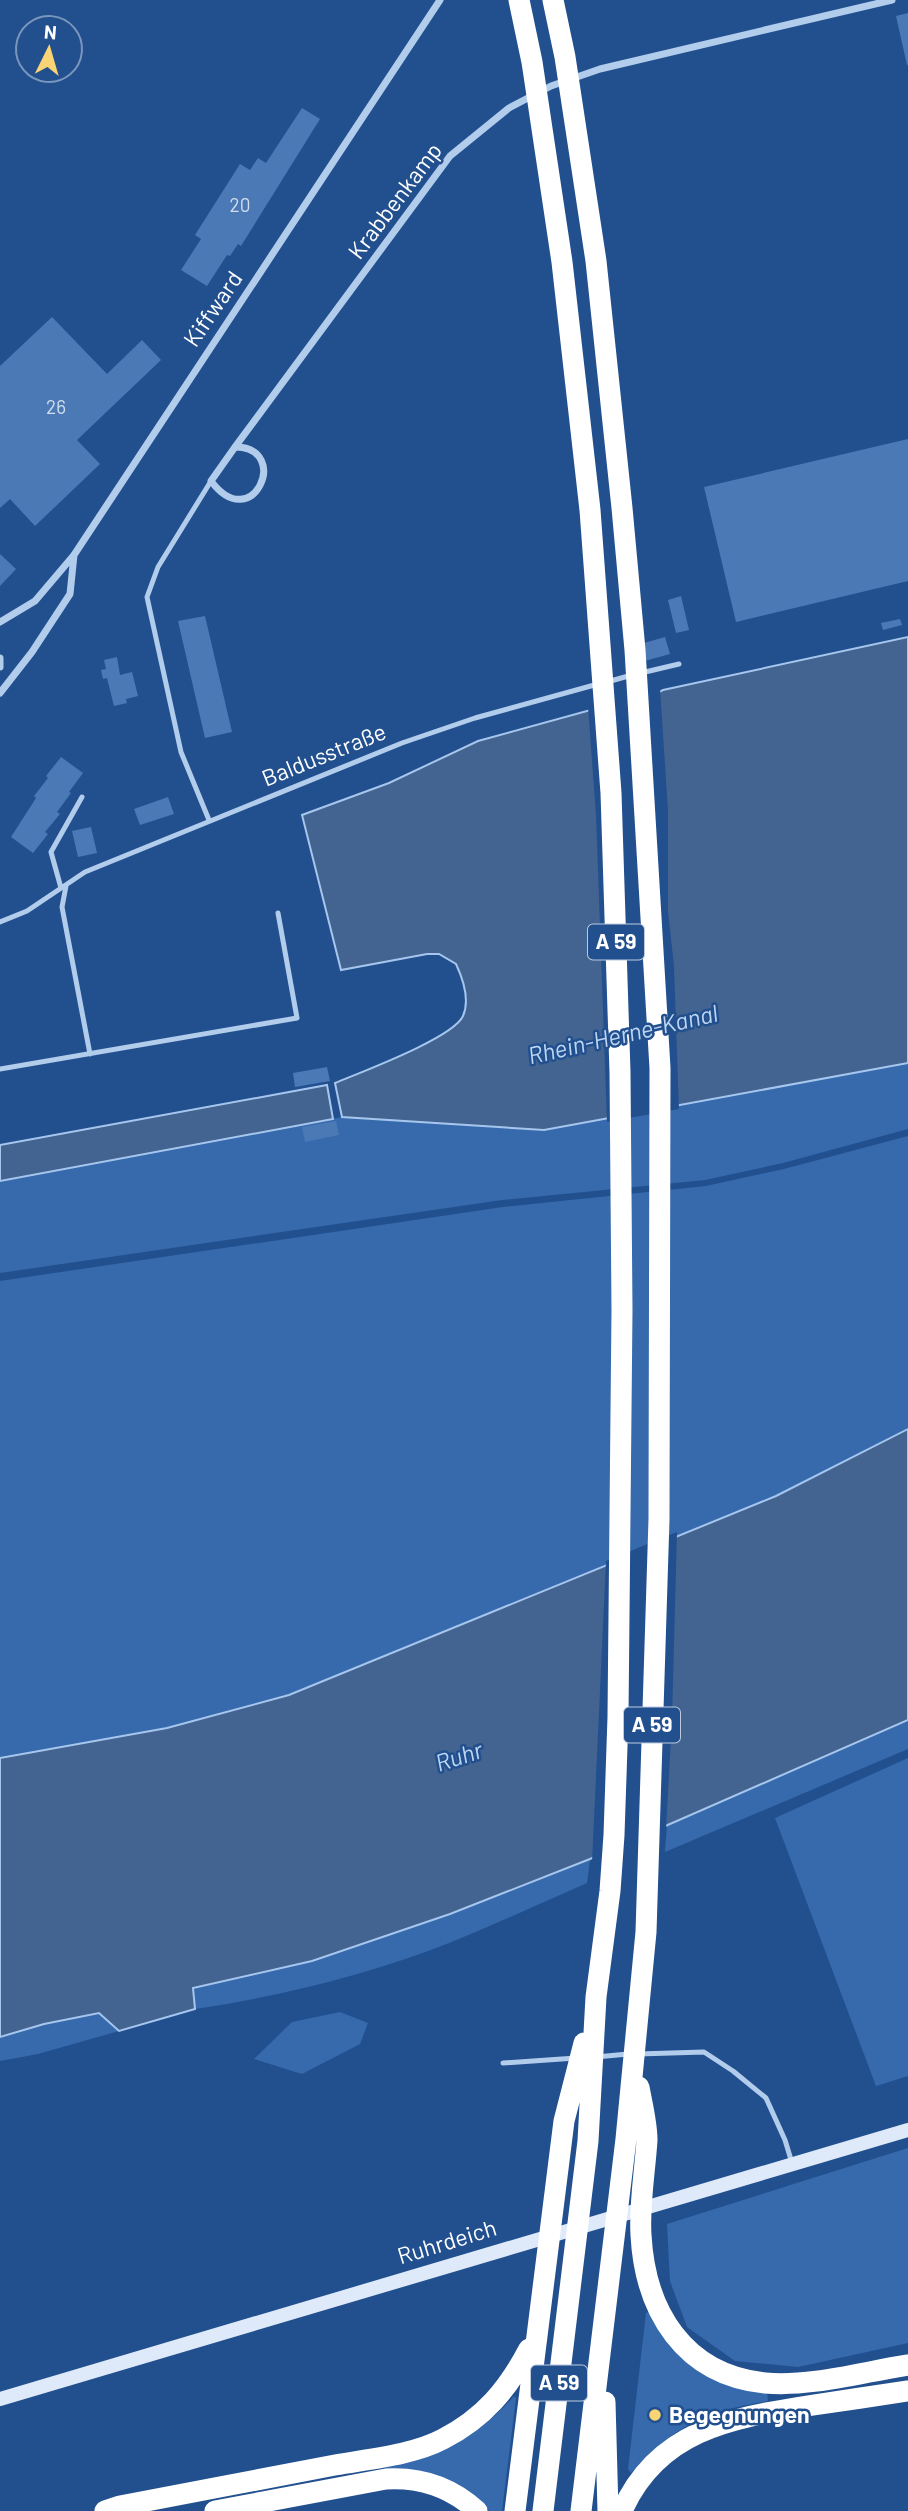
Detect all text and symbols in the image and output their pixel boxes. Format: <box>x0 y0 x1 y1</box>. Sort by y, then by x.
north arrow <box>14 14 84 84</box>
text: N <box>43 20 58 44</box>
street label: Krabbenkamp <box>341 137 447 264</box>
house number: 20 <box>230 193 250 216</box>
street label: Kiffward <box>177 265 248 352</box>
house number: 26 <box>46 395 66 418</box>
street label: Baldusstraße <box>257 716 390 792</box>
road number: A 59 <box>588 925 644 960</box>
water label: Rhein-Herne-Kanal <box>525 997 721 1069</box>
road number: A 59 <box>624 1708 680 1742</box>
water label: Ruhr <box>431 1734 487 1777</box>
street label: Ruhrdeich <box>394 2213 500 2269</box>
road number: A 59 <box>531 2366 587 2400</box>
place label: Begegnungen <box>669 2400 810 2428</box>
marker: Begegnungen <box>647 2407 663 2423</box>

